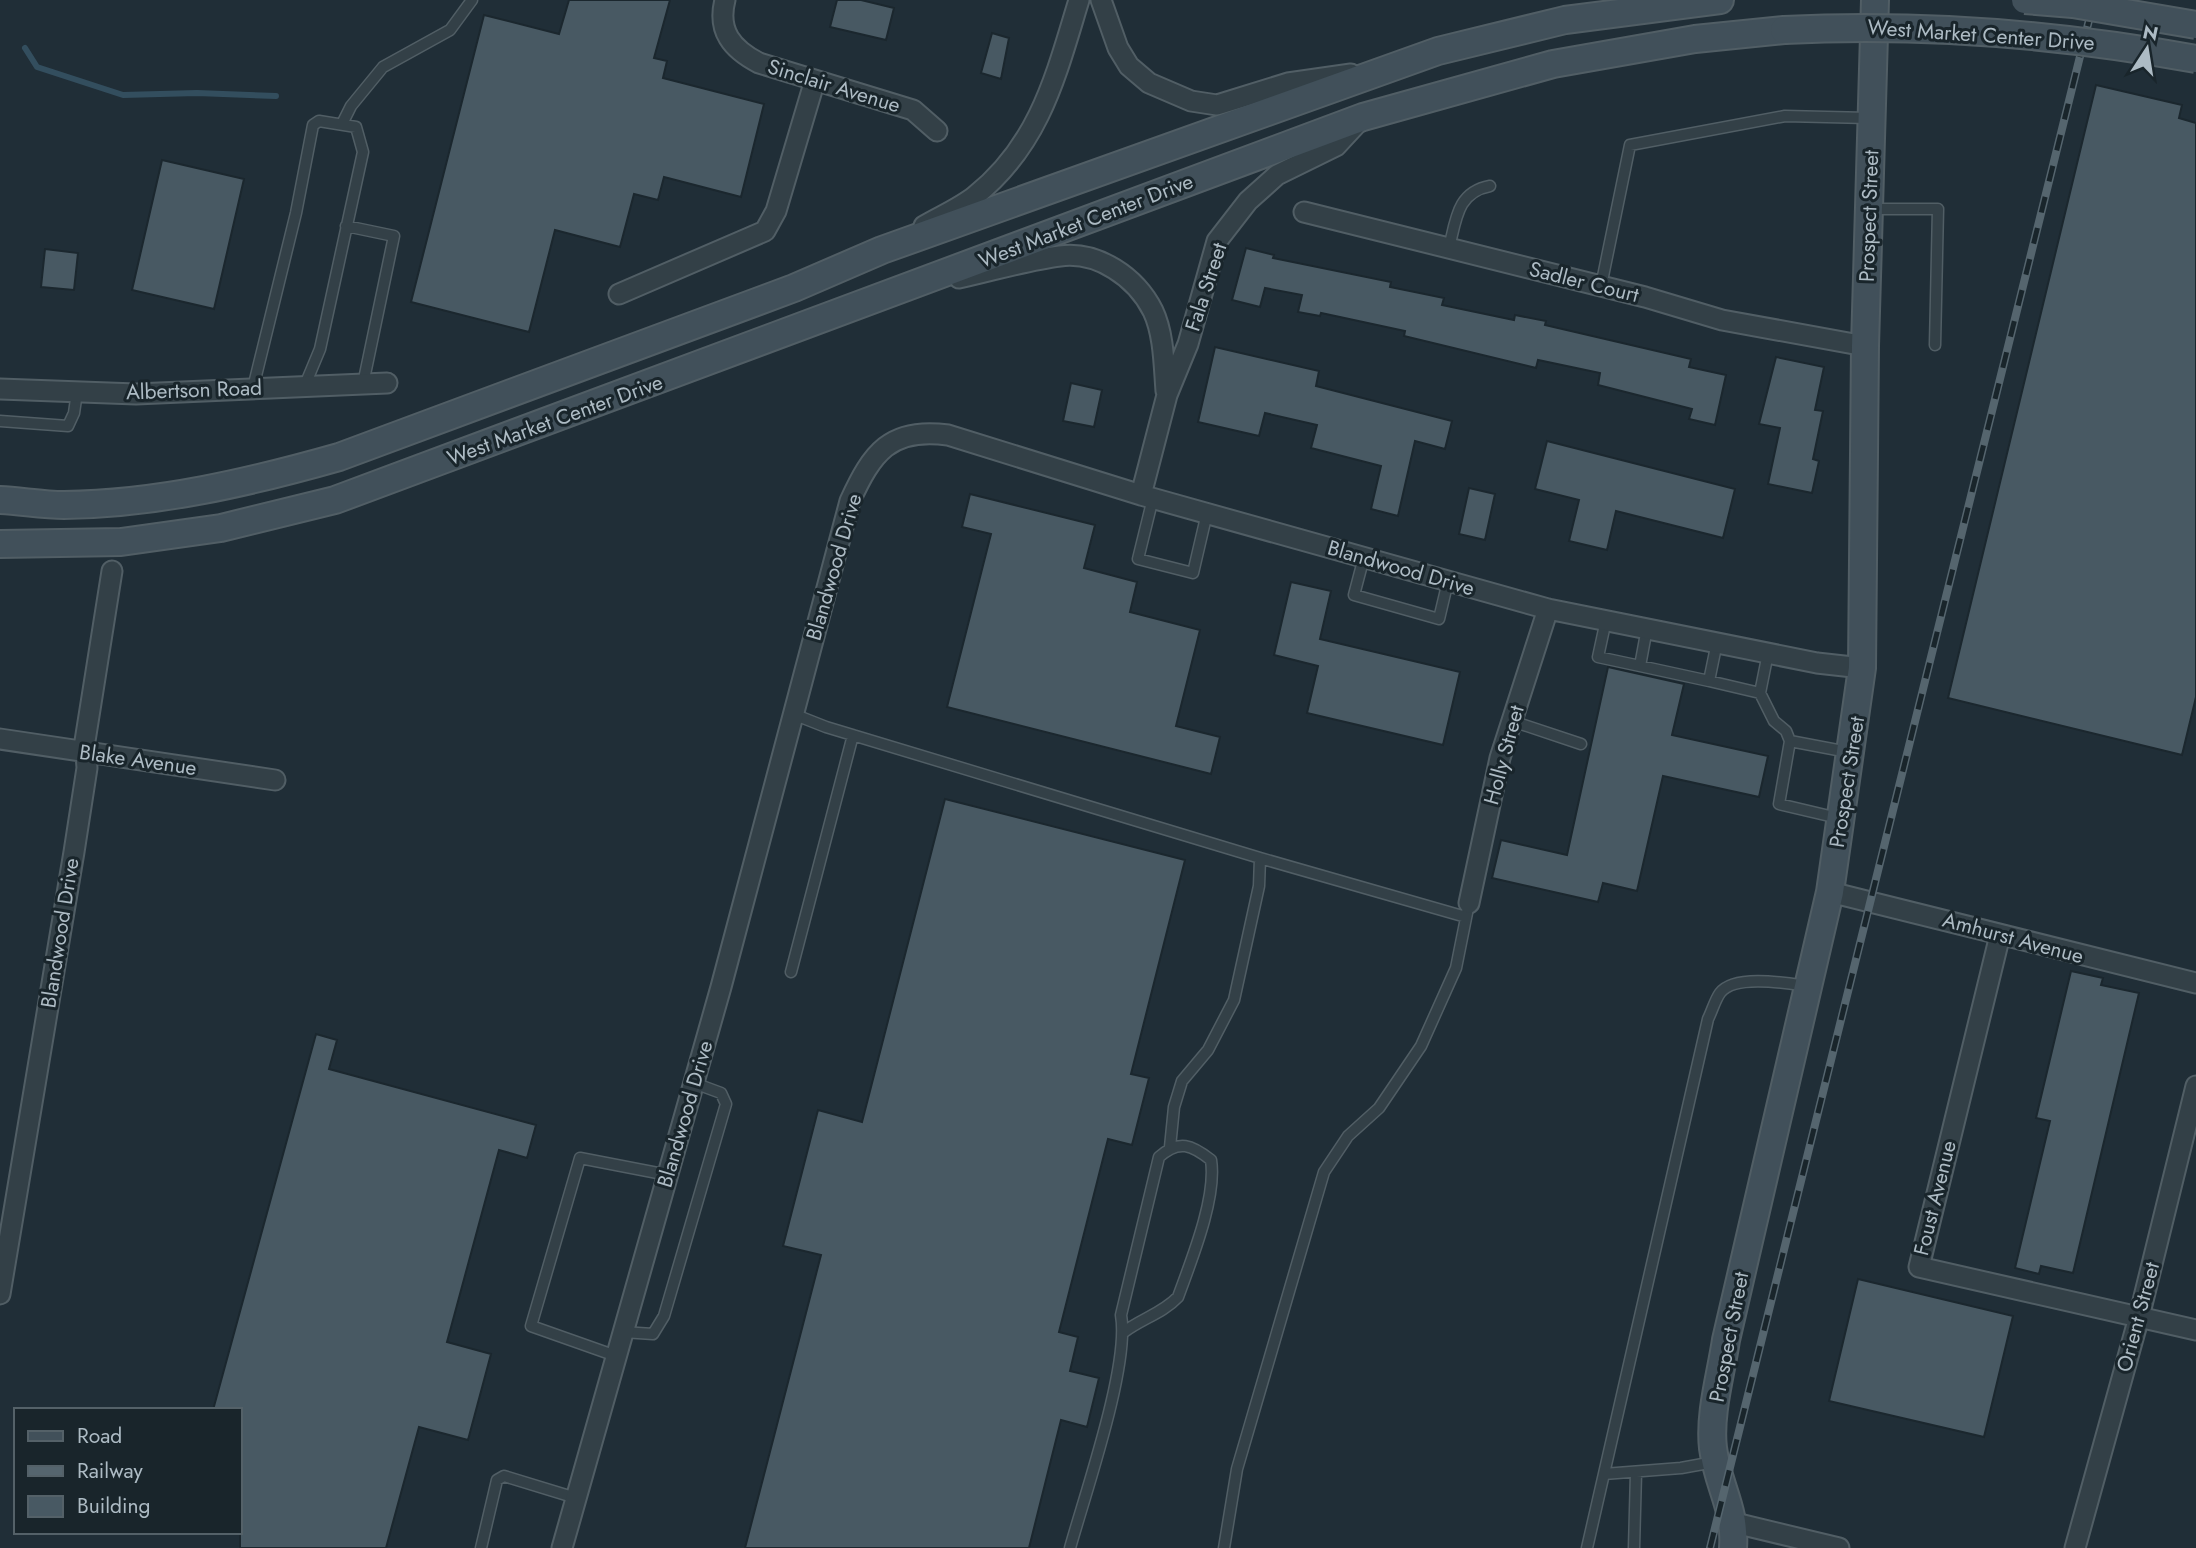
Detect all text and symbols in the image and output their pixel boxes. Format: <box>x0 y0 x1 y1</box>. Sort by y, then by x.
street label: West Market Center Drive <box>1867 12 2096 58</box>
north arrow <box>2112 14 2182 84</box>
text: N <box>2140 18 2161 48</box>
street label: Sinclair Avenue <box>764 52 904 120</box>
street label: Prospect Street <box>1852 149 1886 283</box>
street label: West Market Center Drive <box>974 166 1198 276</box>
street label: Fala Street <box>1178 239 1234 335</box>
street label: Sadler Court <box>1526 254 1642 310</box>
street label: West Market Center Drive <box>443 367 667 473</box>
street label: Albertson Road <box>125 373 263 407</box>
street label: Blandwood Drive <box>799 490 869 644</box>
street label: Blandwood Drive <box>1324 533 1478 603</box>
street label: Holly Street <box>1476 702 1532 808</box>
street label: Prospect Street <box>1822 714 1872 850</box>
street label: Blake Avenue <box>77 737 199 783</box>
street label: Blandwood Drive <box>33 856 87 1010</box>
street label: Amhurst Avenue <box>1939 905 2087 971</box>
street label: Blandwood Drive <box>650 1037 720 1191</box>
street label: Foust Avenue <box>1906 1137 1964 1259</box>
street label: Orient Street <box>2109 1259 2167 1375</box>
street label: Prospect Street <box>1702 1269 1756 1405</box>
legend <box>14 1408 242 1534</box>
text: Road <box>77 1421 122 1451</box>
text: Railway <box>77 1456 143 1486</box>
text: Building <box>77 1491 150 1521</box>

